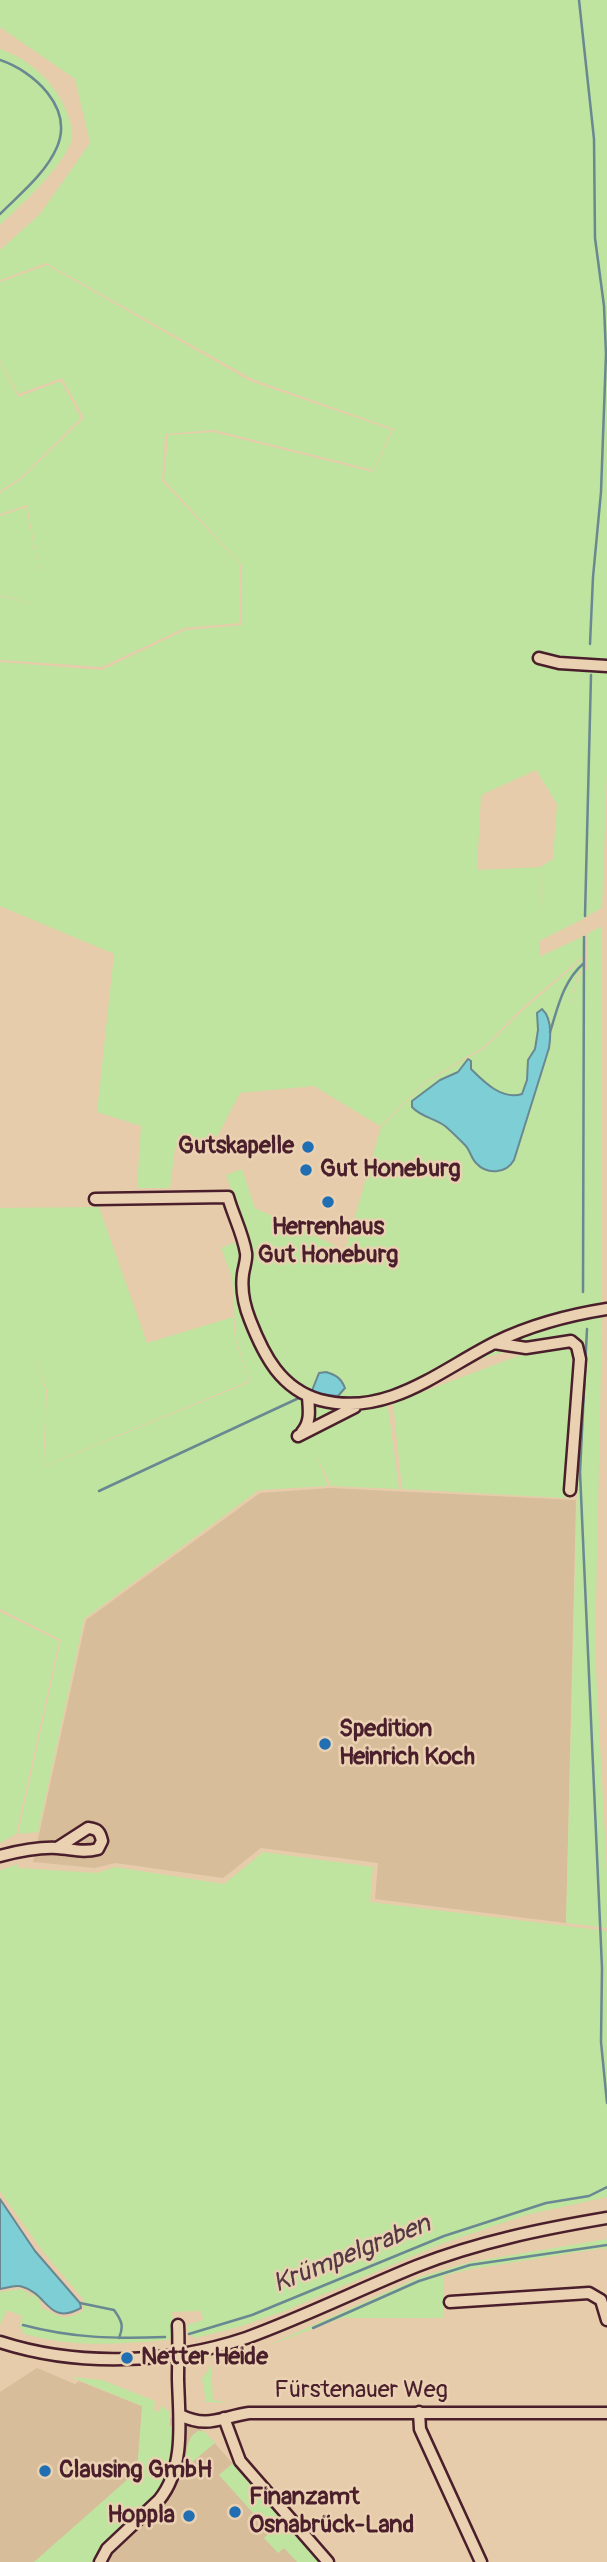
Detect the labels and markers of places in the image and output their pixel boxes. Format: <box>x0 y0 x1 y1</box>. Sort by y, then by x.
place label: Gutskapelle <box>178 1133 294 1161</box>
marker: Gutskapelle <box>300 1139 316 1155</box>
place label: Gut Honeburg <box>320 1156 461 1184</box>
marker: Gut Honeburg <box>298 1162 314 1178</box>
marker: Herrenhaus Gut Honeburg <box>320 1194 336 1210</box>
place label: Herrenhaus Gut Honeburg <box>258 1214 398 1270</box>
place label: Spedition Heinrich Koch <box>339 1716 475 1772</box>
marker: Spedition Heinrich Koch <box>317 1736 333 1752</box>
place label: Netter Heide <box>141 2344 268 2372</box>
marker: Netter Heide <box>119 2350 135 2366</box>
place label: Clausing GmbH <box>59 2457 212 2485</box>
marker: Clausing GmbH <box>37 2463 53 2479</box>
place label: Finanzamt Osnabrück-Land <box>249 2484 414 2540</box>
place label: Hoppla <box>107 2502 175 2530</box>
marker: Finanzamt Osnabrück-Land <box>227 2504 243 2520</box>
marker: Hoppla <box>181 2508 197 2524</box>

